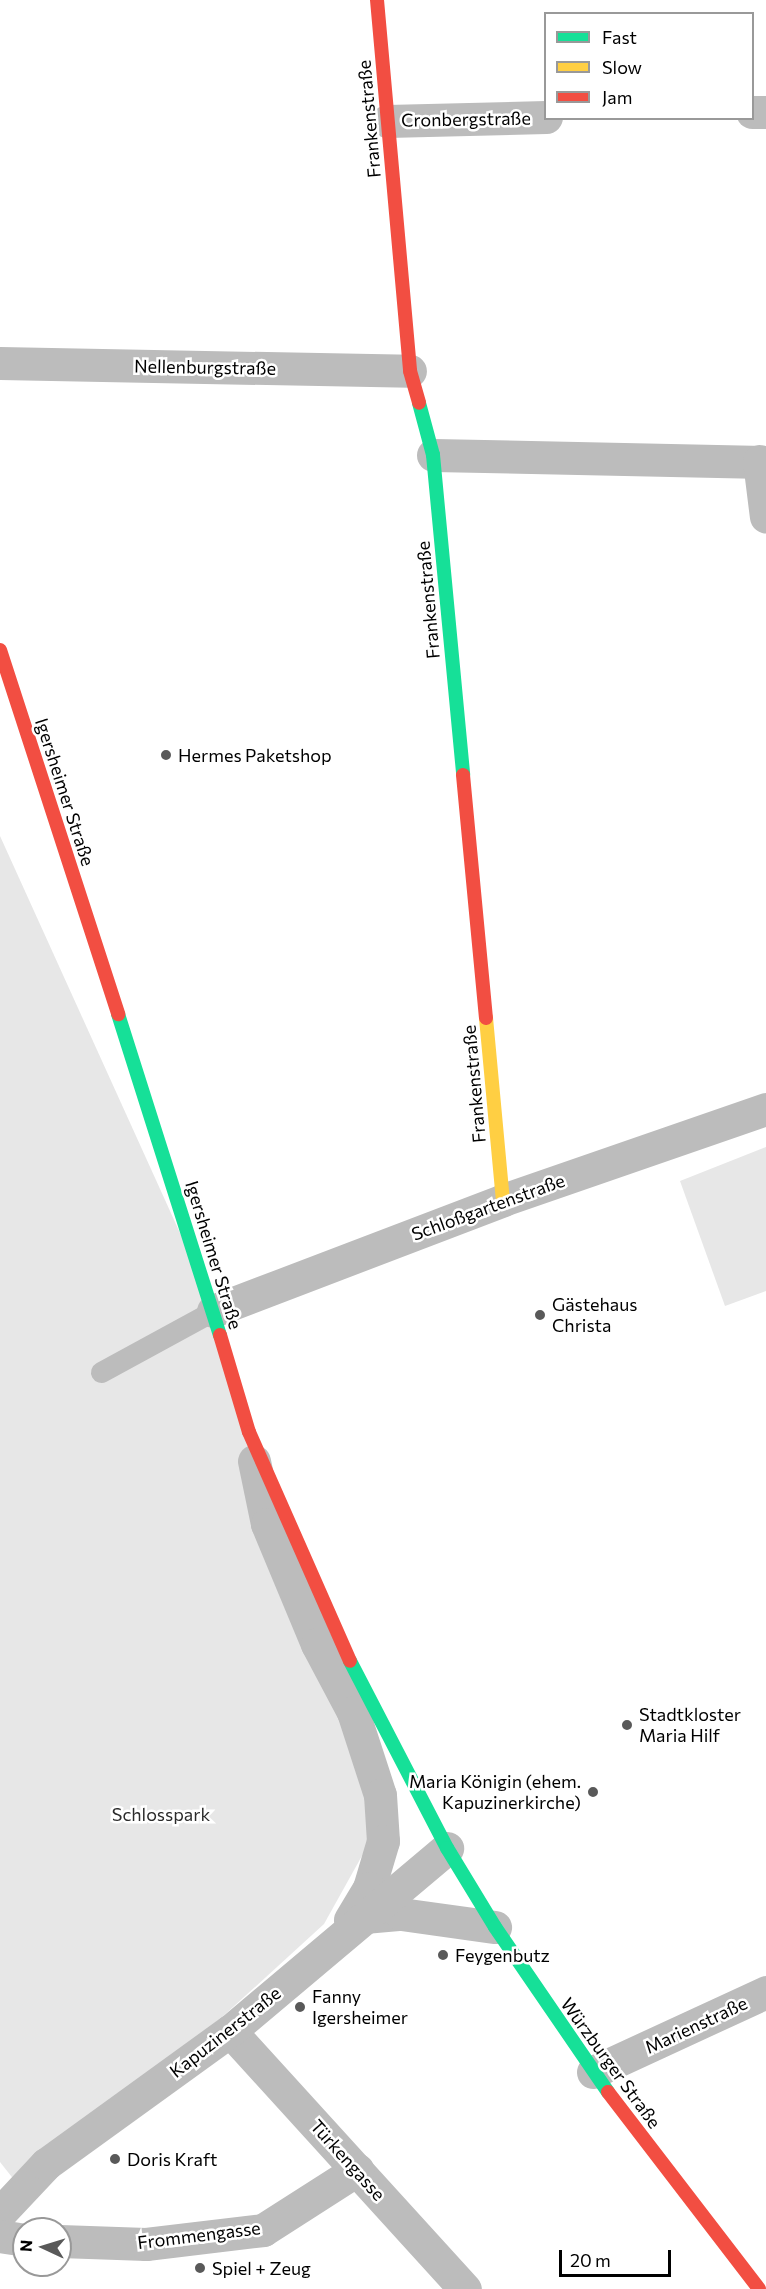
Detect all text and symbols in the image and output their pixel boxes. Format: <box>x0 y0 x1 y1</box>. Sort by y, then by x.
legend <box>544 12 754 120</box>
text: Fast <box>602 26 637 48</box>
text: Slow <box>602 56 642 78</box>
street label: Frankenstraße <box>353 59 385 179</box>
text: Jam <box>602 86 632 108</box>
street label: Cronbergstraße <box>401 107 531 131</box>
street label: Nellenburgstraße <box>134 355 276 379</box>
street label: Frankenstraße <box>412 540 444 660</box>
street label: Igersheimer Straße <box>31 715 99 869</box>
place label: Hermes Paketshop <box>178 744 332 766</box>
marker: Hermes Paketshop <box>159 748 173 762</box>
street label: Frankenstraße <box>458 1024 490 1144</box>
street label: Schloßgartenstraße <box>408 1169 568 1245</box>
street label: Igersheimer Straße <box>181 1178 247 1332</box>
place label: Gästehaus Christa <box>552 1294 637 1336</box>
marker: Gästehaus Christa <box>533 1308 547 1322</box>
place label: Stadtkloster Maria Hilf <box>639 1704 741 1746</box>
marker: Stadtkloster Maria Hilf <box>620 1718 634 1732</box>
place label: Maria Königin (ehem. Kapuzinerkirche) <box>409 1771 581 1814</box>
marker: Maria Königin (ehem. Kapuzinerkirche) <box>586 1785 600 1799</box>
park label: Schlosspark <box>112 1803 210 1825</box>
place label: Feygenbutz <box>455 1944 550 1966</box>
marker: Feygenbutz <box>436 1948 450 1962</box>
street label: Kapuzinerstraße <box>165 1982 285 2082</box>
place label: Fanny Igersheimer <box>312 1986 408 2028</box>
street label: Marienstraße <box>641 1992 751 2058</box>
street label: Würzburger Straße <box>556 1994 666 2132</box>
marker: Fanny Igersheimer <box>293 2000 307 2014</box>
street label: Türkengasse <box>306 2115 390 2205</box>
place label: Doris Kraft <box>127 2148 217 2170</box>
marker: Doris Kraft <box>108 2152 122 2166</box>
north arrow <box>12 2217 72 2277</box>
street label: Frommengasse <box>136 2217 262 2253</box>
scale bar <box>562 2238 674 2276</box>
text: N <box>16 2239 35 2252</box>
text: 20 m <box>570 2249 611 2271</box>
place label: Spiel + Zeug <box>212 2257 311 2279</box>
marker: Spiel + Zeug <box>193 2261 207 2275</box>

